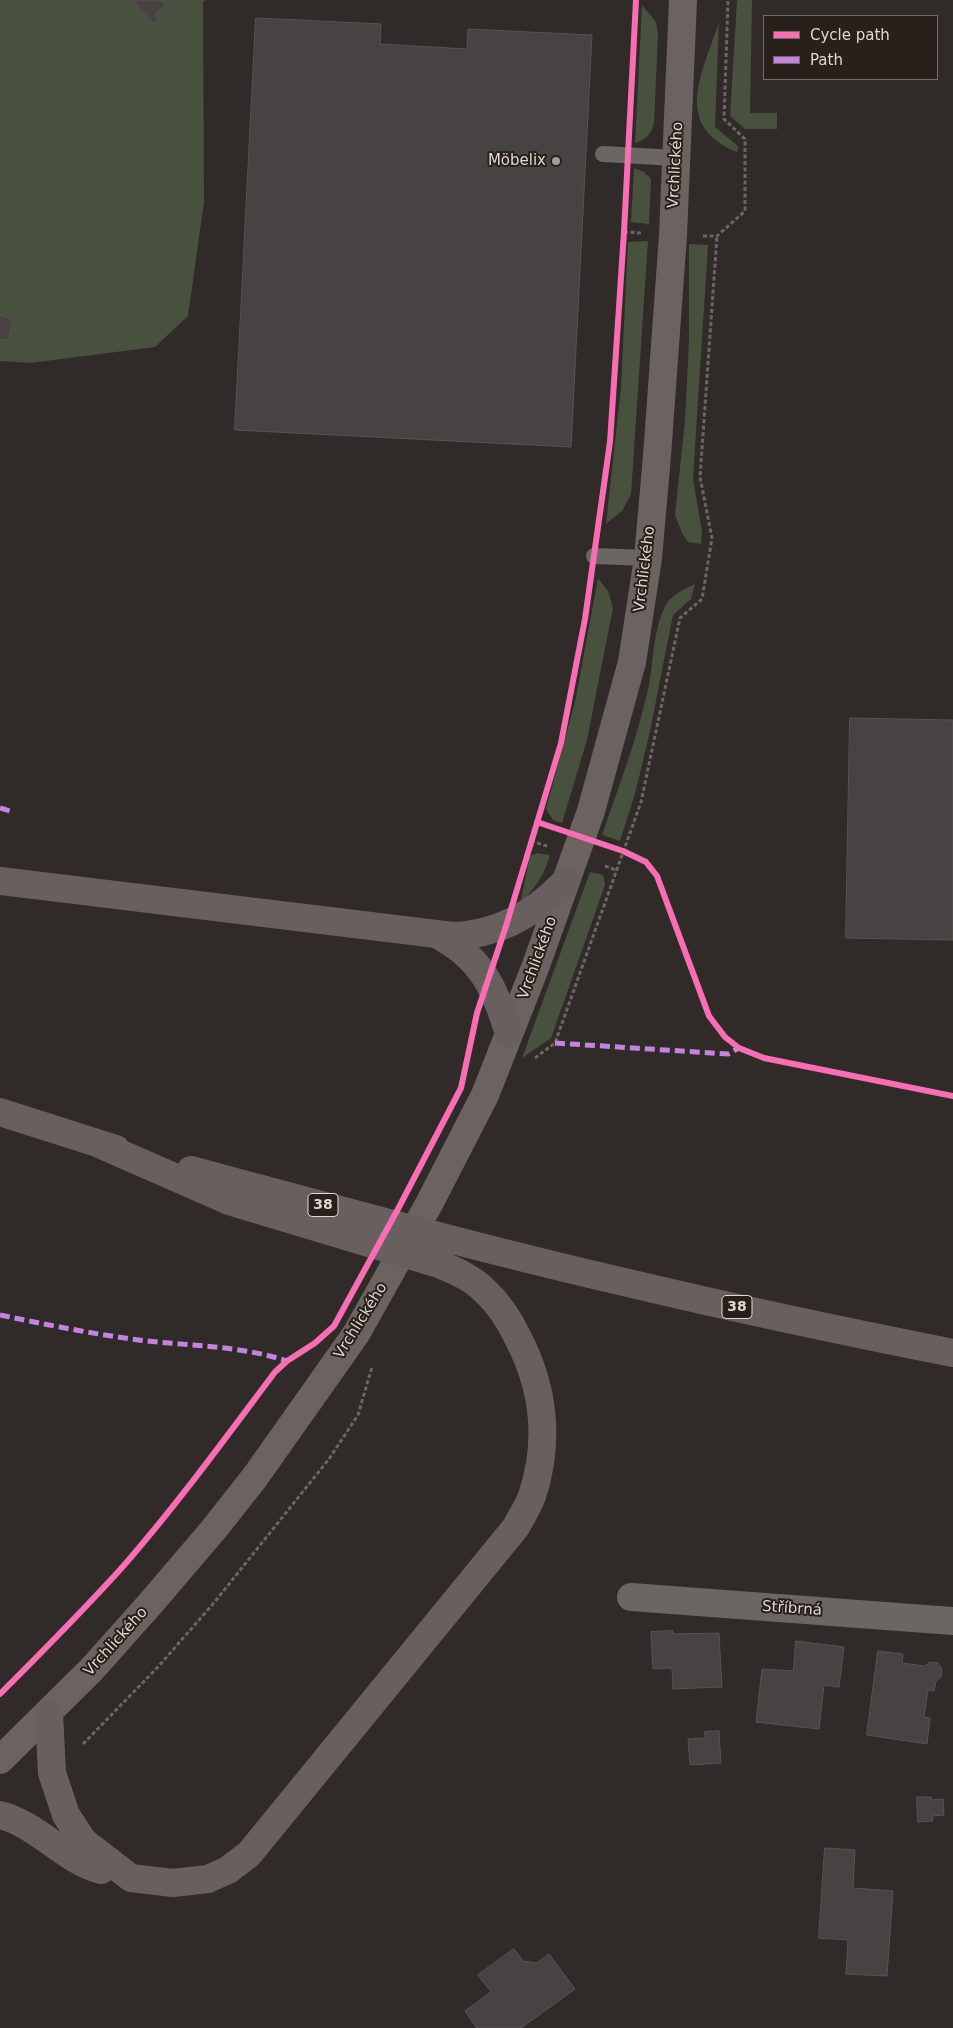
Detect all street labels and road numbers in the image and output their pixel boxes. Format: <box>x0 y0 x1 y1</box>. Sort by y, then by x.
street label: Vrchlického <box>665 121 687 209</box>
street label: Vrchlického <box>631 525 659 613</box>
street label: Vrchlického <box>515 914 561 1002</box>
road number: 38 <box>308 1194 338 1216</box>
street label: Vrchlického <box>330 1280 392 1362</box>
road number: 38 <box>722 1295 752 1318</box>
street label: Stříbrná <box>762 1598 822 1620</box>
street label: Vrchlického <box>80 1604 152 1680</box>

